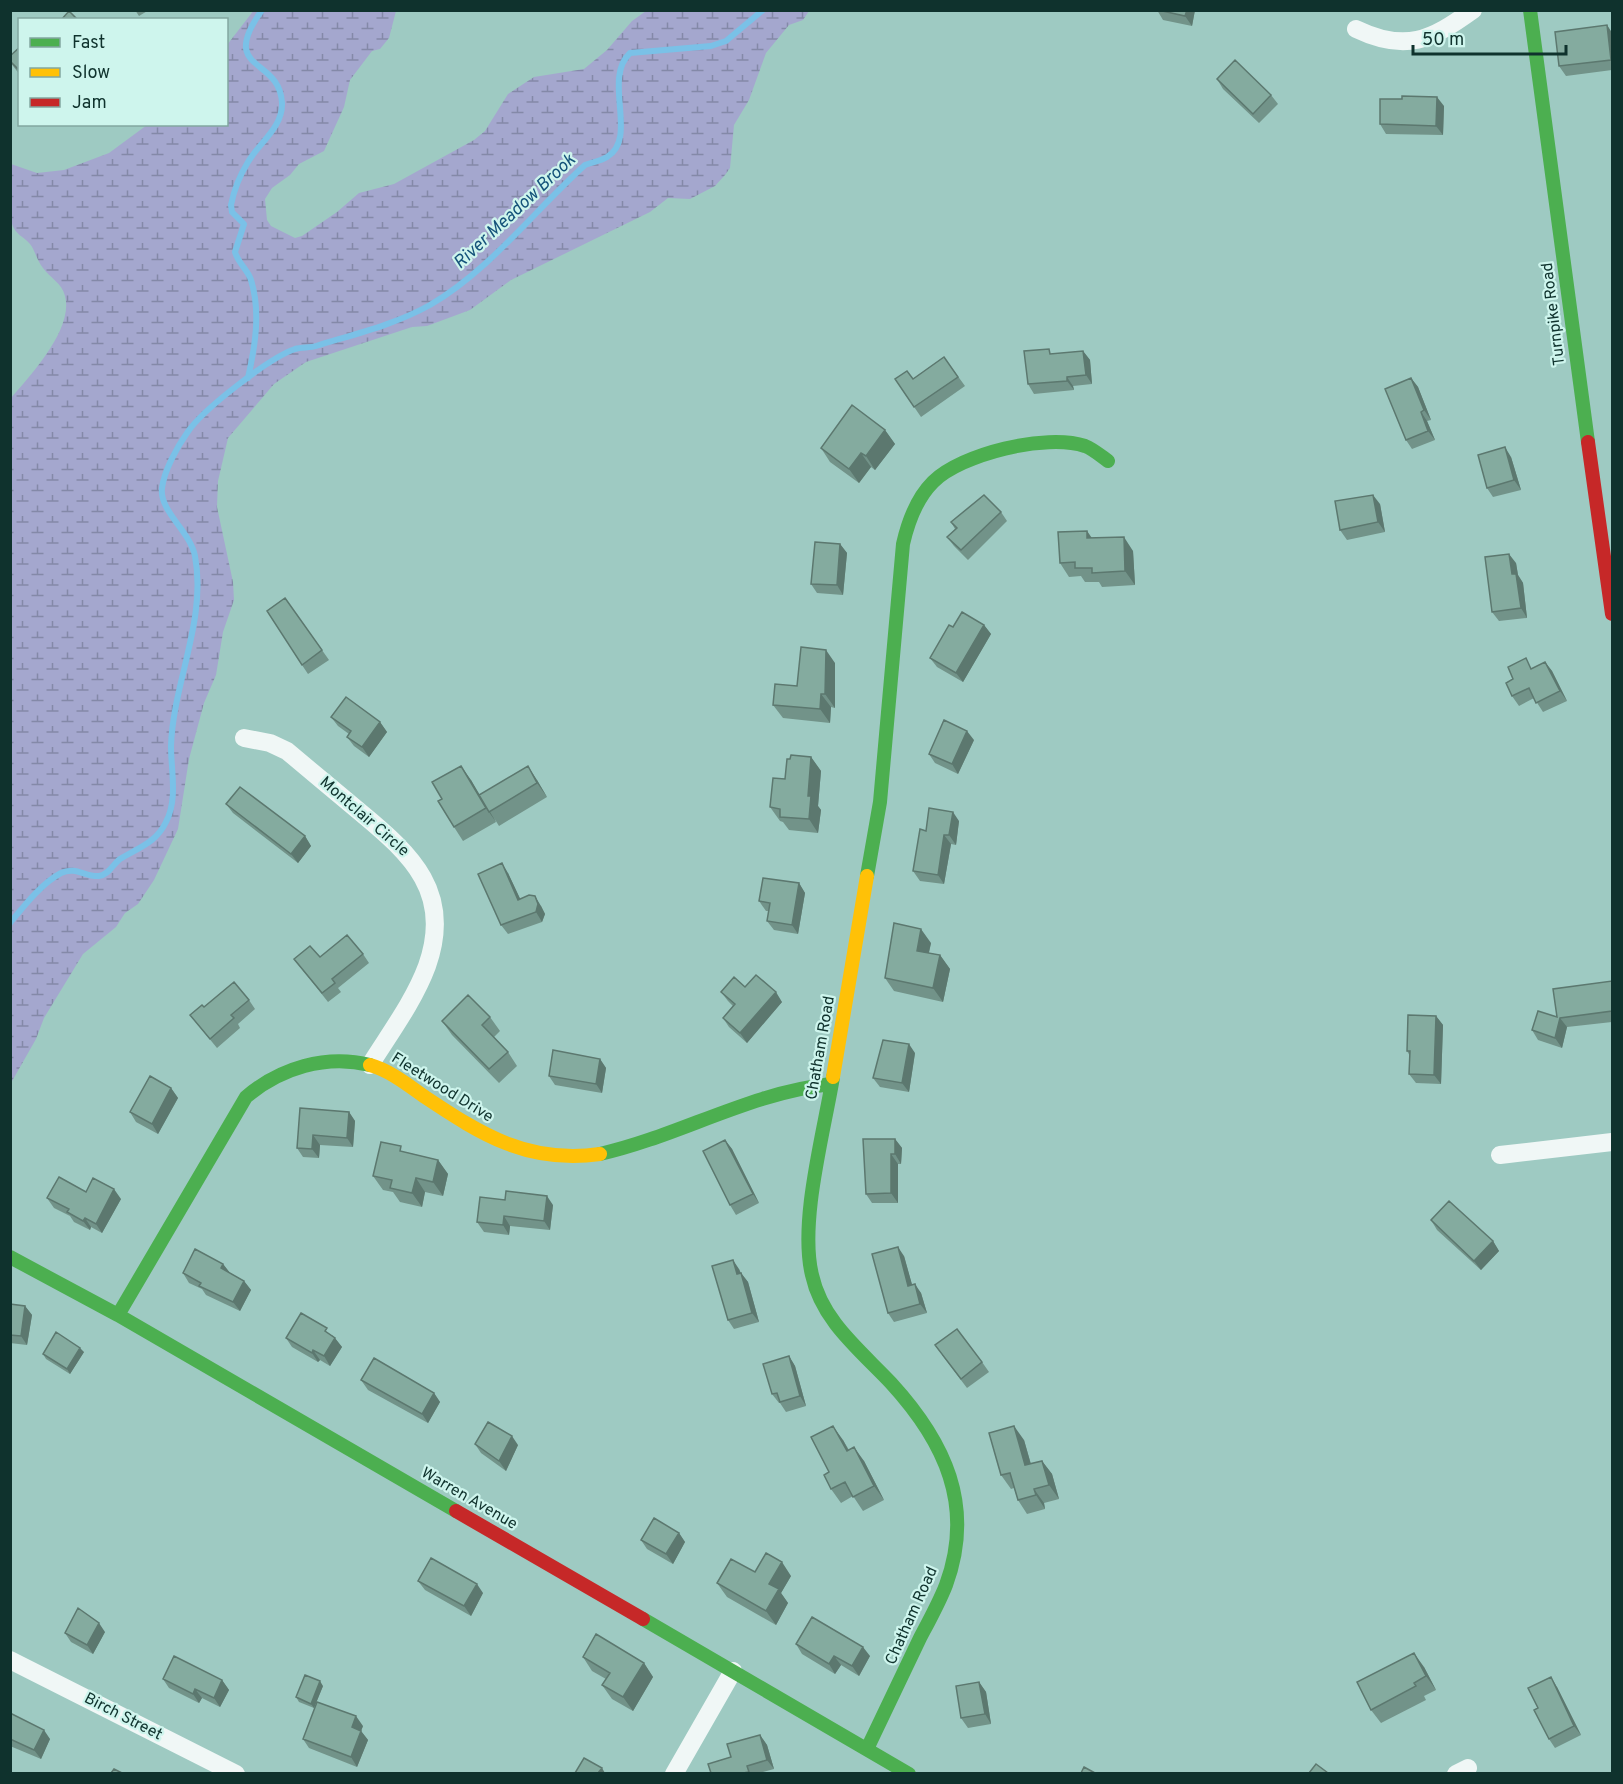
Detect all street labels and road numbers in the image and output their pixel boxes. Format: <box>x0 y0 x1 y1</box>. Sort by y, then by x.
street label: Turnpike Road <box>1538 261 1570 367</box>
street label: Montclair Circle <box>315 773 413 861</box>
street label: Chatham Road <box>802 994 840 1102</box>
street label: Fleetwood Drive <box>387 1049 497 1127</box>
street label: Warren Avenue <box>417 1463 521 1535</box>
street label: Chatham Road <box>881 1564 943 1668</box>
street label: Birch Street <box>81 1689 165 1745</box>

